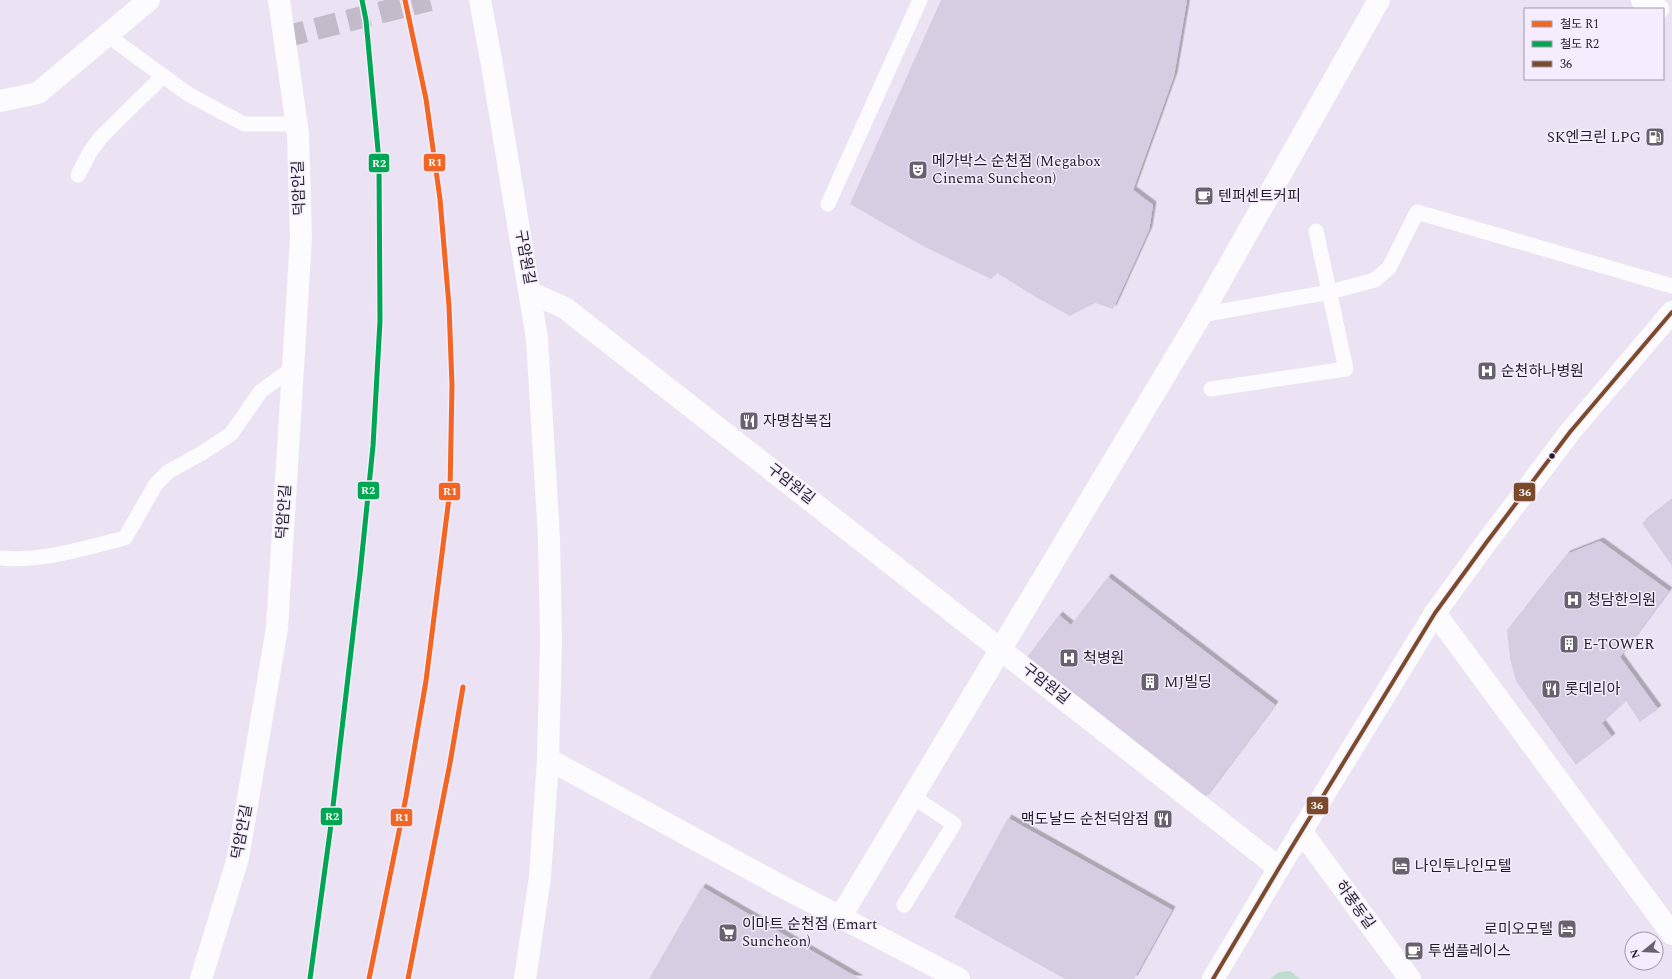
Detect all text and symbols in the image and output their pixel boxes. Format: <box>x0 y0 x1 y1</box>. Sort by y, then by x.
legend <box>1524 8 1664 80</box>
text: 철도 R1 <box>1560 15 1599 34</box>
text: 철도 R2 <box>1560 35 1599 54</box>
text: 36 <box>1560 55 1572 74</box>
place label: SK엔크린 LPG <box>1547 126 1641 149</box>
fuel station icon: SK엔크린 LPG <box>1644 126 1666 148</box>
place label: 메가박스 순천점 (Megabox Cinema Suncheon) <box>932 150 1101 190</box>
line badge: R2 <box>368 153 390 173</box>
line badge: R1 <box>423 153 446 172</box>
text: R1 <box>428 154 442 171</box>
text: R2 <box>372 155 386 172</box>
theatre icon: 메가박스 순천점 (Megabox Cinema Suncheon) <box>907 159 929 181</box>
street label: 덕암안길 <box>287 160 311 216</box>
cafe icon: 텐퍼센트커피 <box>1193 185 1215 207</box>
place label: 텐퍼센트커피 <box>1218 185 1301 208</box>
street label: 구암원길 <box>509 228 541 286</box>
hospital icon: 순천하나병원 <box>1476 360 1498 382</box>
place label: 순천하나병원 <box>1501 360 1584 383</box>
restaurant icon: 자명참복집 <box>738 410 760 432</box>
place label: 자명참복집 <box>763 410 832 433</box>
unlabelled marker <box>1547 451 1557 461</box>
street label: 구암원길 <box>762 458 820 510</box>
line badge: R2 <box>357 481 380 500</box>
text: R2 <box>361 482 375 499</box>
line badge: R1 <box>438 482 461 501</box>
line badge: 36 <box>1513 482 1536 502</box>
text: R1 <box>443 483 457 500</box>
street label: 덕암안길 <box>271 484 297 540</box>
text: 36 <box>1519 484 1531 501</box>
hospital icon: 청담한의원 <box>1562 589 1584 611</box>
place label: 청담한의원 <box>1587 589 1656 612</box>
building icon: E-TOWER <box>1558 633 1580 655</box>
place label: E-TOWER <box>1583 633 1654 656</box>
hospital icon: 척병원 <box>1058 647 1080 669</box>
place label: 척병원 <box>1083 647 1124 670</box>
street label: 구암원길 <box>1017 658 1075 710</box>
building icon: MJ빌딩 <box>1139 671 1161 693</box>
place label: MJ빌딩 <box>1164 671 1212 694</box>
restaurant icon: 롯데리아 <box>1540 678 1562 700</box>
place label: 롯데리아 <box>1565 678 1620 701</box>
line badge: 36 <box>1306 796 1329 815</box>
text: 36 <box>1311 797 1323 814</box>
street label: 덕암안길 <box>225 803 259 861</box>
line badge: R2 <box>320 807 343 826</box>
text: R2 <box>325 808 339 825</box>
line badge: R1 <box>390 808 413 827</box>
place label: 맥도날드 순천덕암점 <box>1021 808 1149 831</box>
restaurant icon: 맥도날드 순천덕암점 <box>1152 808 1174 830</box>
text: R1 <box>395 809 409 826</box>
hotel icon: 나인투나인모텔 <box>1390 855 1412 877</box>
place label: 나인투나인모텔 <box>1415 855 1512 878</box>
street label: 하풍동길 <box>1329 876 1381 934</box>
place label: 이마트 순천점 (Emart Suncheon) <box>742 913 877 953</box>
place label: 로미오모텔 <box>1484 918 1553 941</box>
hotel icon: 로미오모텔 <box>1556 918 1578 940</box>
supermarket icon: 이마트 순천점 (Emart Suncheon) <box>717 922 739 944</box>
north arrow <box>1624 931 1664 971</box>
cafe icon: 투썸플레이스 <box>1403 940 1425 962</box>
place label: 투썸플레이스 <box>1428 940 1511 963</box>
text: N <box>1625 947 1644 961</box>

